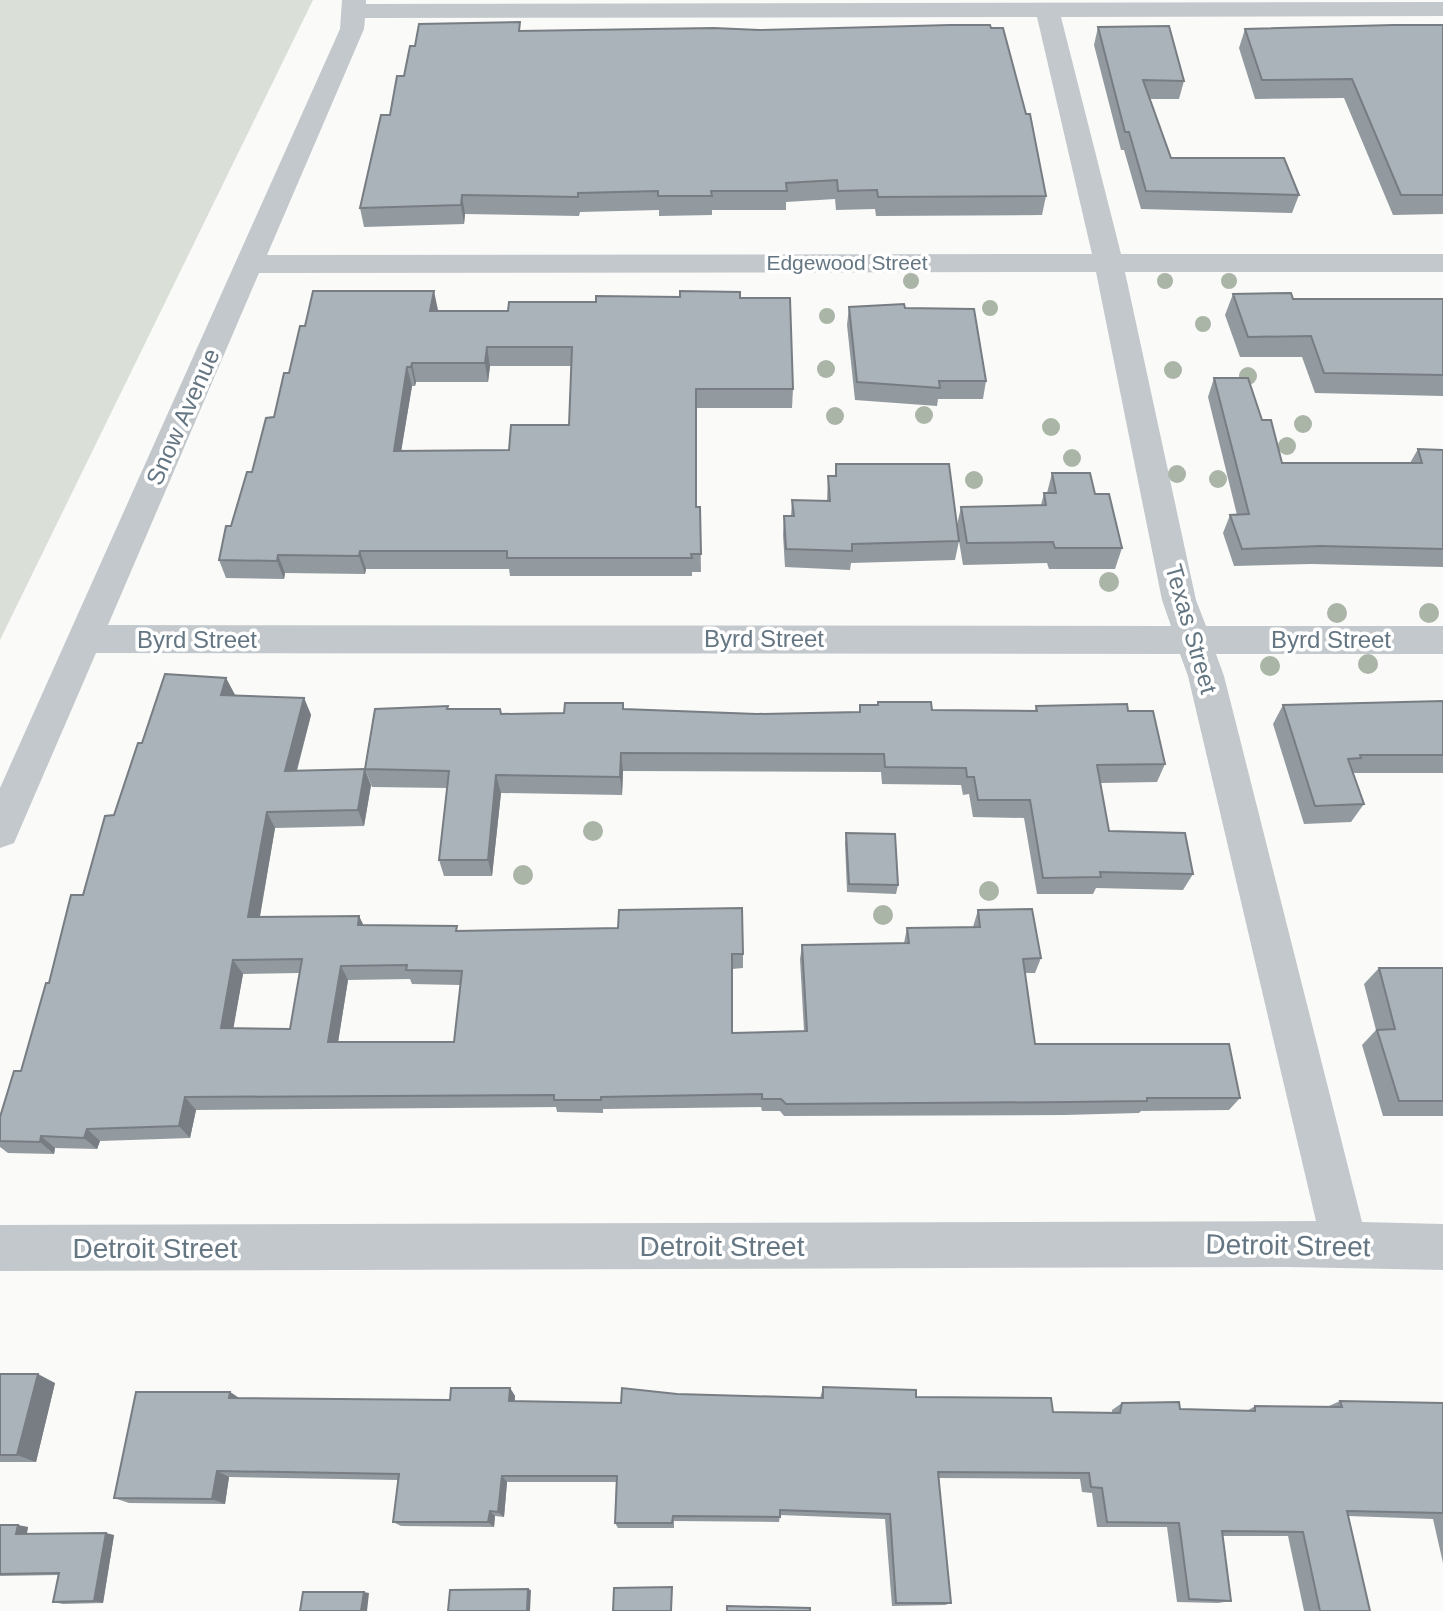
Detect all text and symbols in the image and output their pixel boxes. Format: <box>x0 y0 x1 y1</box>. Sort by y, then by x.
street label: Edgewood Street <box>766 251 928 274</box>
street label: Snow Avenue <box>140 344 225 489</box>
street label: Texas Street <box>1160 561 1223 697</box>
street label: Byrd Street <box>704 625 824 652</box>
street label: Byrd Street <box>137 626 257 653</box>
street label: Byrd Street <box>1271 626 1391 653</box>
street label: Detroit Street <box>1205 1229 1371 1262</box>
street label: Detroit Street <box>640 1231 805 1262</box>
street label: Detroit Street <box>73 1233 238 1264</box>

